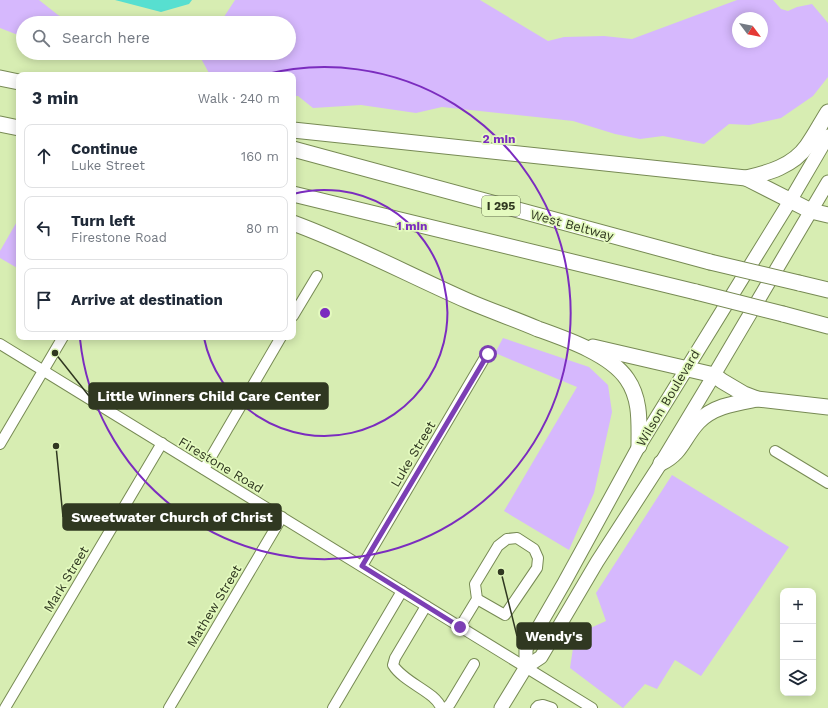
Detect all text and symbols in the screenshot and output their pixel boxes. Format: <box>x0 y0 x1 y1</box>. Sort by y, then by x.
north arrow <box>732 12 768 48</box>
search box <box>16 16 296 60</box>
icon: search <box>30 27 52 49</box>
text: Search here <box>62 29 150 47</box>
text: 3 min <box>32 88 78 108</box>
text: Walk · 240 m <box>198 91 280 106</box>
text: 2 min <box>483 132 515 146</box>
text: Continue <box>71 140 138 158</box>
icon: ahead <box>33 145 55 167</box>
text: 160 m <box>241 149 279 164</box>
text: Luke Street <box>71 158 145 173</box>
road number: I 295 <box>482 196 520 216</box>
street label: West Beltway <box>529 207 616 243</box>
text: Turn left <box>71 212 135 230</box>
icon: left <box>33 217 55 239</box>
text: 1 min <box>397 219 427 233</box>
text: 80 m <box>246 221 279 236</box>
text: Firestone Road <box>71 230 167 245</box>
icon: arrive <box>33 289 55 311</box>
text: Arrive at destination <box>71 291 223 309</box>
centre of rings <box>318 306 332 320</box>
route start <box>479 345 497 363</box>
street label: Wilson Boulevard <box>633 347 703 449</box>
callout: Little Winners Child Care Center <box>89 383 328 409</box>
text: Little Winners Child Care Center <box>97 388 321 404</box>
street label: Luke Street <box>388 418 439 490</box>
street label: Firestone Road <box>176 434 266 496</box>
callout: Sweetwater Church of Christ <box>63 504 281 530</box>
text: Sweetwater Church of Christ <box>71 509 273 525</box>
street label: Mark Street <box>40 543 92 615</box>
street label: Mathew Street <box>184 562 245 650</box>
map controls <box>780 588 816 696</box>
button: + <box>780 588 816 624</box>
route end <box>451 618 469 636</box>
callout: Wendy's <box>517 623 591 649</box>
button: − <box>780 624 816 660</box>
text: Wendy's <box>525 628 583 644</box>
button: layers <box>780 660 816 696</box>

